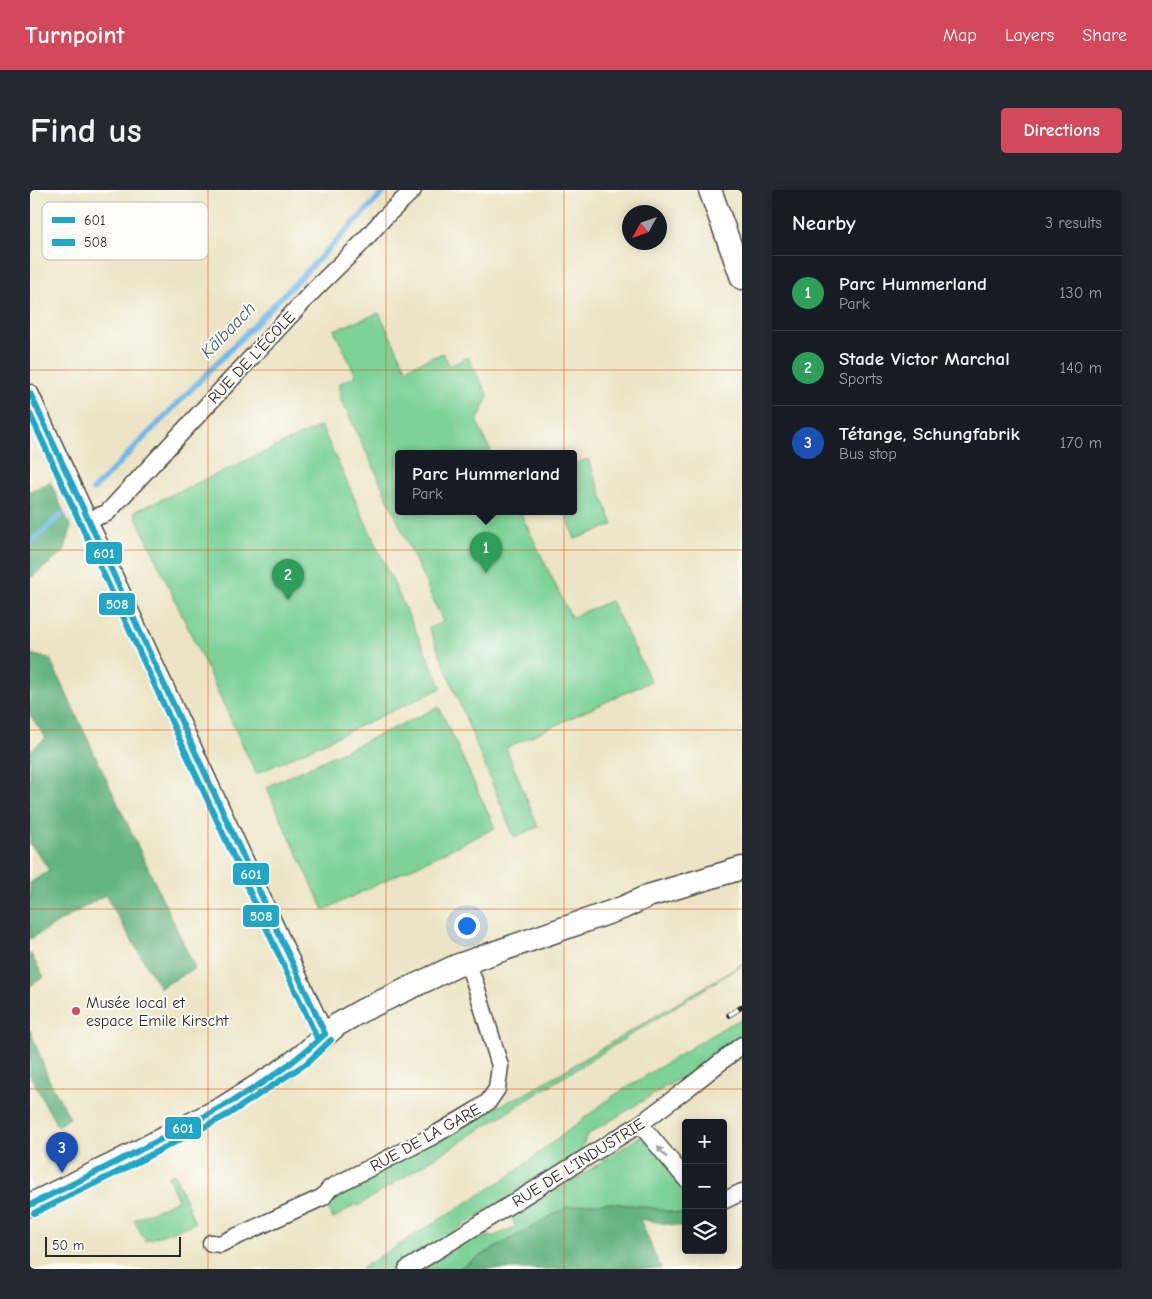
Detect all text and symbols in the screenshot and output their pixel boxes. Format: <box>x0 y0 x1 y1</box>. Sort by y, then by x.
text: Turnpoint <box>25 21 124 49</box>
text: Map <box>943 25 977 46</box>
text: Layers <box>1005 25 1054 46</box>
text: Share <box>1082 25 1127 46</box>
button: Directions <box>1001 108 1122 153</box>
text: Find us <box>30 110 142 151</box>
legend <box>42 202 208 260</box>
north arrow <box>622 205 667 250</box>
text: Nearby <box>792 211 856 235</box>
text: 601 <box>84 212 106 229</box>
text: 3 results <box>1045 214 1102 232</box>
text: 508 <box>84 234 107 251</box>
text: Parc Hummerland <box>839 273 987 295</box>
text: 1 <box>805 284 811 302</box>
text: 130 m <box>1059 284 1102 302</box>
text: Park <box>839 295 870 313</box>
water label: Kälbaach <box>197 298 260 363</box>
street label: RUE DE L'ÉCOLE <box>204 307 299 407</box>
text: Stade Victor Marchal <box>839 348 1010 370</box>
text: 2 <box>804 359 812 377</box>
text: 140 m <box>1060 359 1102 377</box>
text: Sports <box>839 370 882 388</box>
text: Tétange, Schungfabrik <box>839 423 1020 445</box>
text: 3 <box>804 434 812 452</box>
text: 170 m <box>1060 434 1102 452</box>
text: Bus stop <box>839 445 897 463</box>
popup <box>395 450 577 515</box>
text: Parc Hummerland <box>412 463 560 485</box>
text: Park <box>412 485 443 503</box>
pin: 1 <box>470 532 502 573</box>
line badge: 601 <box>85 541 123 565</box>
text: 601 <box>94 545 114 562</box>
pin: 2 <box>272 559 304 600</box>
line badge: 508 <box>98 592 136 616</box>
text: 508 <box>106 596 128 613</box>
line badge: 601 <box>232 862 270 886</box>
text: 601 <box>241 866 261 883</box>
line badge: 508 <box>242 904 280 928</box>
text: 508 <box>250 908 272 925</box>
your location <box>454 913 480 939</box>
place label: Musée local et espace Emile Kirscht <box>86 994 229 1030</box>
marker: Musée local et espace Emile Kirscht <box>70 1005 82 1017</box>
street label: RUE DE LA GARE <box>367 1100 484 1176</box>
street label: RUE DE L'INDUSTRIE <box>509 1115 648 1211</box>
line badge: 601 <box>164 1116 202 1140</box>
map controls <box>682 1119 727 1254</box>
button: + <box>682 1119 727 1164</box>
text: 601 <box>173 1120 193 1137</box>
pin: 3 <box>46 1132 78 1173</box>
one-way arrow <box>657 1145 668 1158</box>
button: − <box>682 1164 727 1209</box>
button: layers <box>682 1209 727 1254</box>
scale bar <box>45 1234 181 1257</box>
text: 50 m <box>52 1237 84 1254</box>

